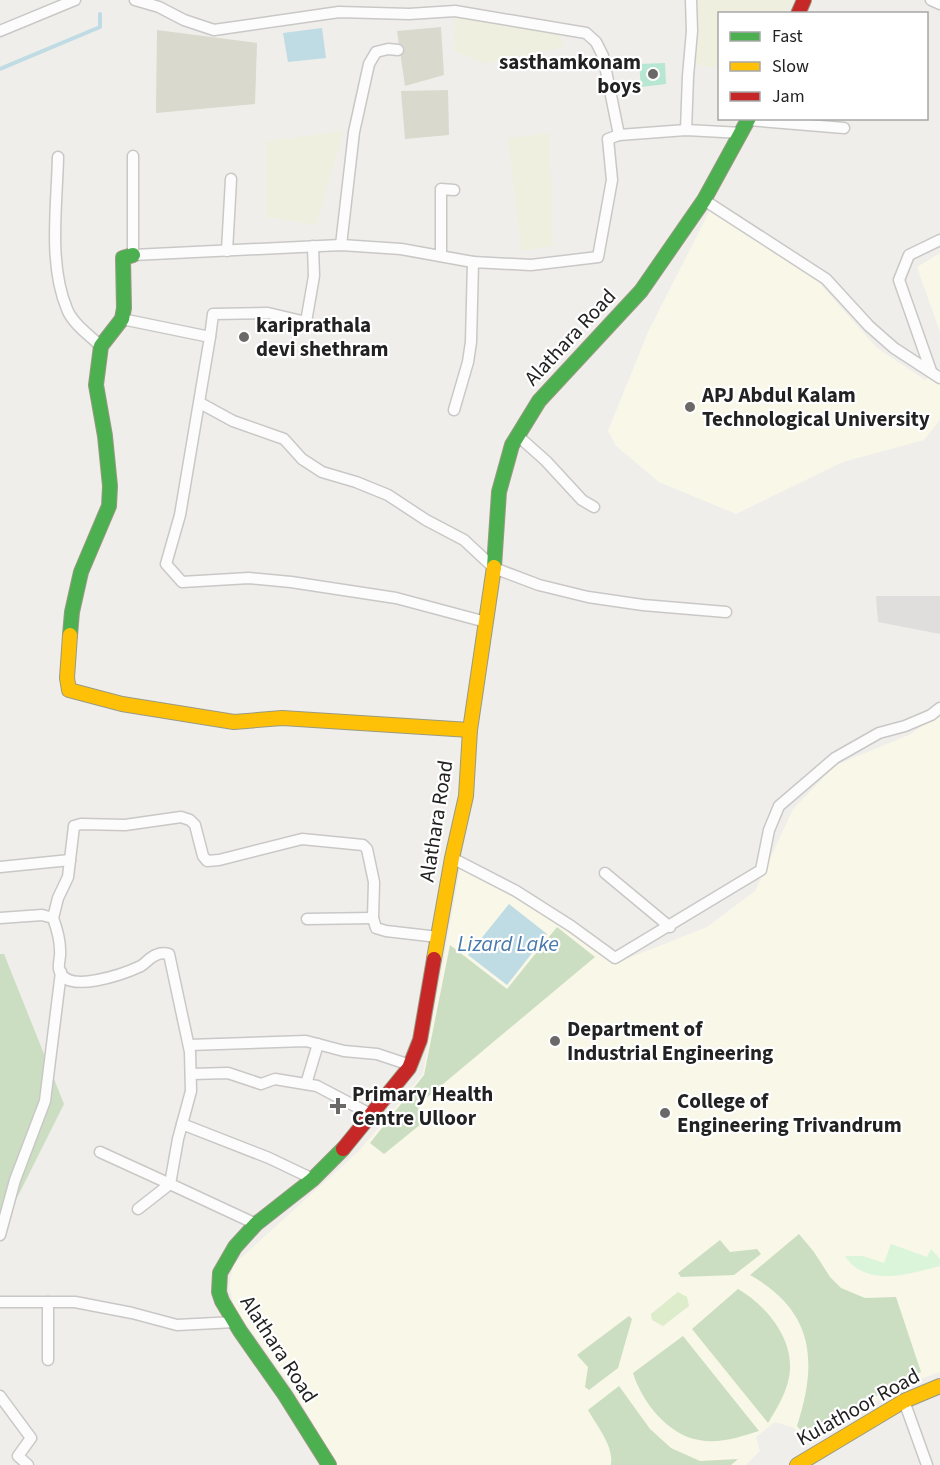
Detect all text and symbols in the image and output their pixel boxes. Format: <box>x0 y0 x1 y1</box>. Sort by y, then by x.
legend <box>718 12 928 120</box>
text: Fast <box>772 24 803 49</box>
place label: sasthamkonam boys <box>499 47 641 101</box>
text: Slow <box>772 54 809 79</box>
marker: sasthamkonam boys <box>646 67 660 81</box>
text: Jam <box>772 84 805 109</box>
street label: Alathara Road <box>517 282 623 392</box>
place label: kariprathala devi shethram <box>256 310 389 364</box>
marker: kariprathala devi shethram <box>237 330 251 344</box>
place label: APJ Abdul Kalam Technological University <box>701 380 930 434</box>
marker: APJ Abdul Kalam Technological University <box>683 400 697 414</box>
street label: Alathara Road <box>412 758 460 884</box>
water label: Lizard Lake <box>457 928 559 960</box>
place label: Department of Industrial Engineering <box>567 1014 773 1068</box>
marker: Department of Industrial Engineering <box>548 1034 562 1048</box>
place label: Primary Health Centre Ulloor <box>352 1079 493 1133</box>
place label: College of Engineering Trivandrum <box>677 1086 902 1140</box>
marker: Primary Health Centre Ulloor <box>329 1097 347 1115</box>
marker: College of Engineering Trivandrum <box>658 1106 672 1120</box>
street label: Alathara Road <box>233 1289 325 1409</box>
street label: Kulathoor Road <box>791 1361 925 1453</box>

